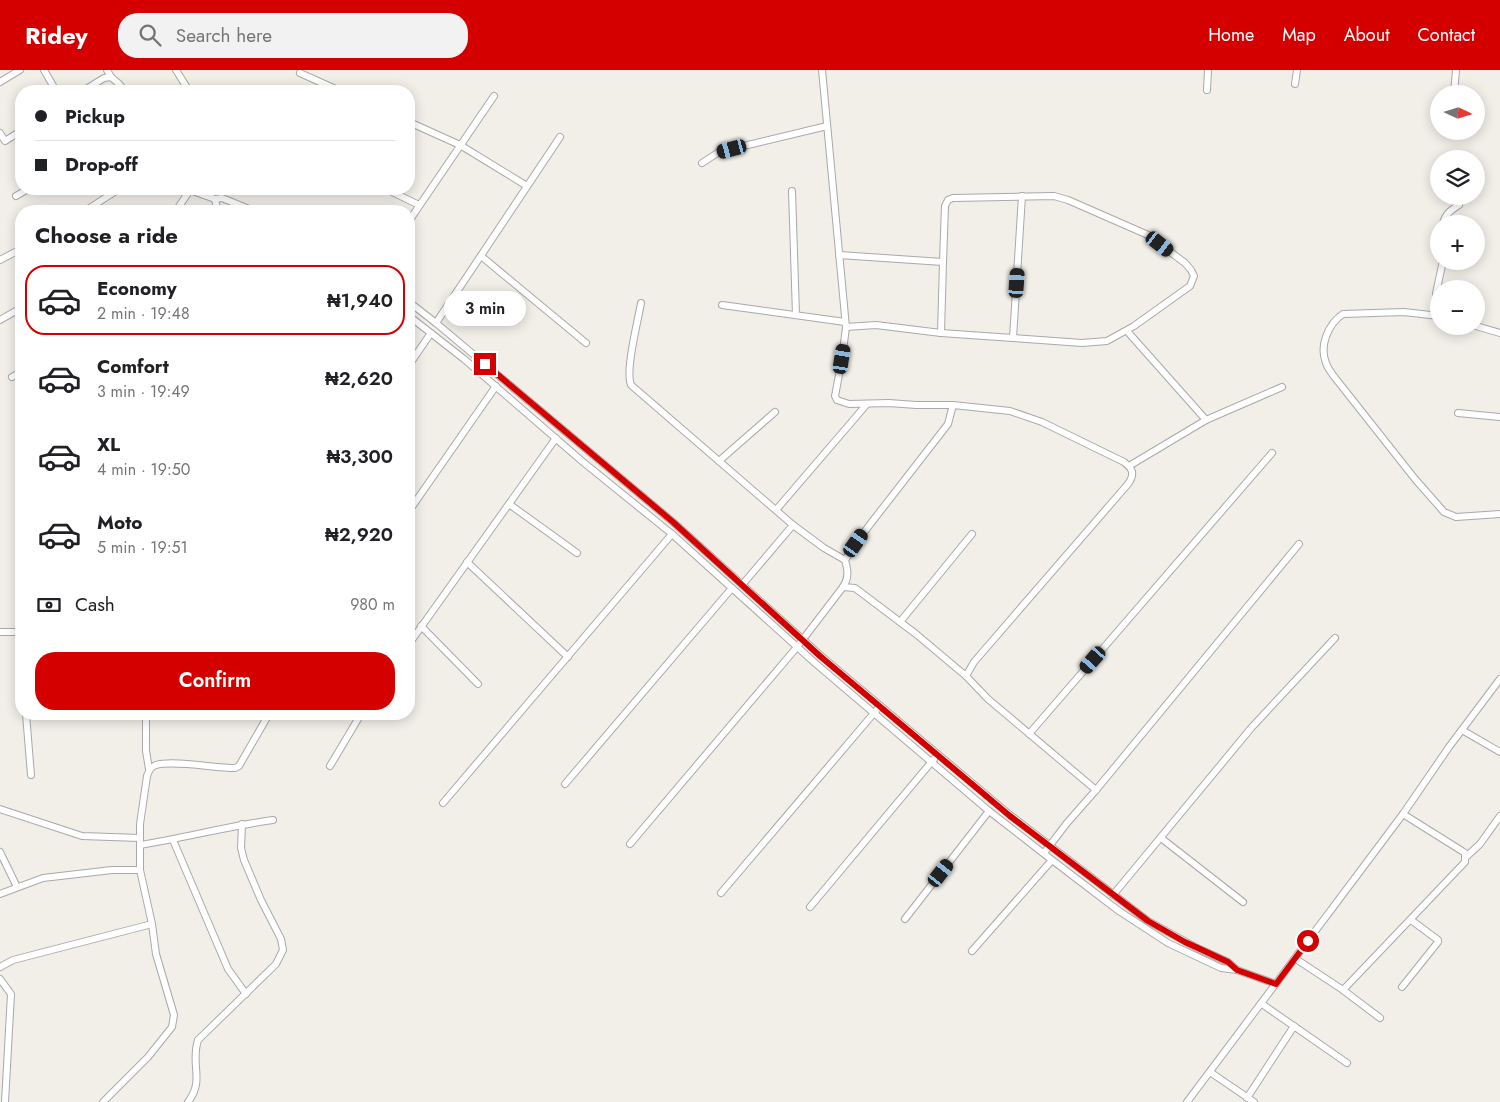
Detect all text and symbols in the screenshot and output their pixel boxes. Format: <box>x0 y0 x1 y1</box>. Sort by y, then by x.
search box <box>118 13 468 58</box>
text: Ridey <box>25 18 88 53</box>
icon: search <box>136 21 164 49</box>
text: Search here <box>176 22 272 49</box>
text: Home <box>1208 22 1254 48</box>
text: Map <box>1282 22 1316 48</box>
text: About <box>1344 22 1389 48</box>
text: Contact <box>1417 22 1475 48</box>
north arrow <box>1430 85 1485 140</box>
map controls <box>1430 85 1485 335</box>
text: Pickup <box>65 103 125 130</box>
car <box>715 138 748 160</box>
button: layers <box>1430 150 1485 205</box>
text: Drop-off <box>65 151 138 178</box>
button: + <box>1430 215 1485 270</box>
text: Choose a ride <box>35 219 178 251</box>
car <box>1143 229 1176 259</box>
car <box>1008 268 1025 298</box>
text: Economy <box>97 275 177 302</box>
icon: car <box>37 278 82 323</box>
button: − <box>1430 280 1485 335</box>
text: ₦1,940 <box>327 287 393 314</box>
callout: 3 min <box>444 292 526 326</box>
text: 3 min <box>465 297 505 320</box>
text: 2 min · 19:48 <box>97 302 190 325</box>
car <box>832 343 851 375</box>
text: Comfort <box>97 353 169 380</box>
route end <box>474 353 496 375</box>
icon: car <box>37 356 82 401</box>
text: ₦2,620 <box>325 365 393 392</box>
text: 3 min · 19:49 <box>97 380 190 403</box>
text: XL <box>97 431 120 458</box>
icon: car <box>37 434 82 479</box>
text: ₦3,300 <box>326 443 393 470</box>
text: 4 min · 19:50 <box>97 458 190 481</box>
text: Moto <box>97 509 142 536</box>
icon: car <box>37 512 82 557</box>
text: ₦2,920 <box>325 521 393 548</box>
car <box>841 526 870 560</box>
text: 5 min · 19:51 <box>97 536 188 559</box>
icon: cash <box>35 591 63 619</box>
text: Cash <box>75 591 115 618</box>
text: 980 m <box>350 593 395 616</box>
car <box>1077 644 1108 676</box>
button: Confirm <box>35 652 395 710</box>
car <box>925 857 956 889</box>
route start <box>1297 930 1319 952</box>

